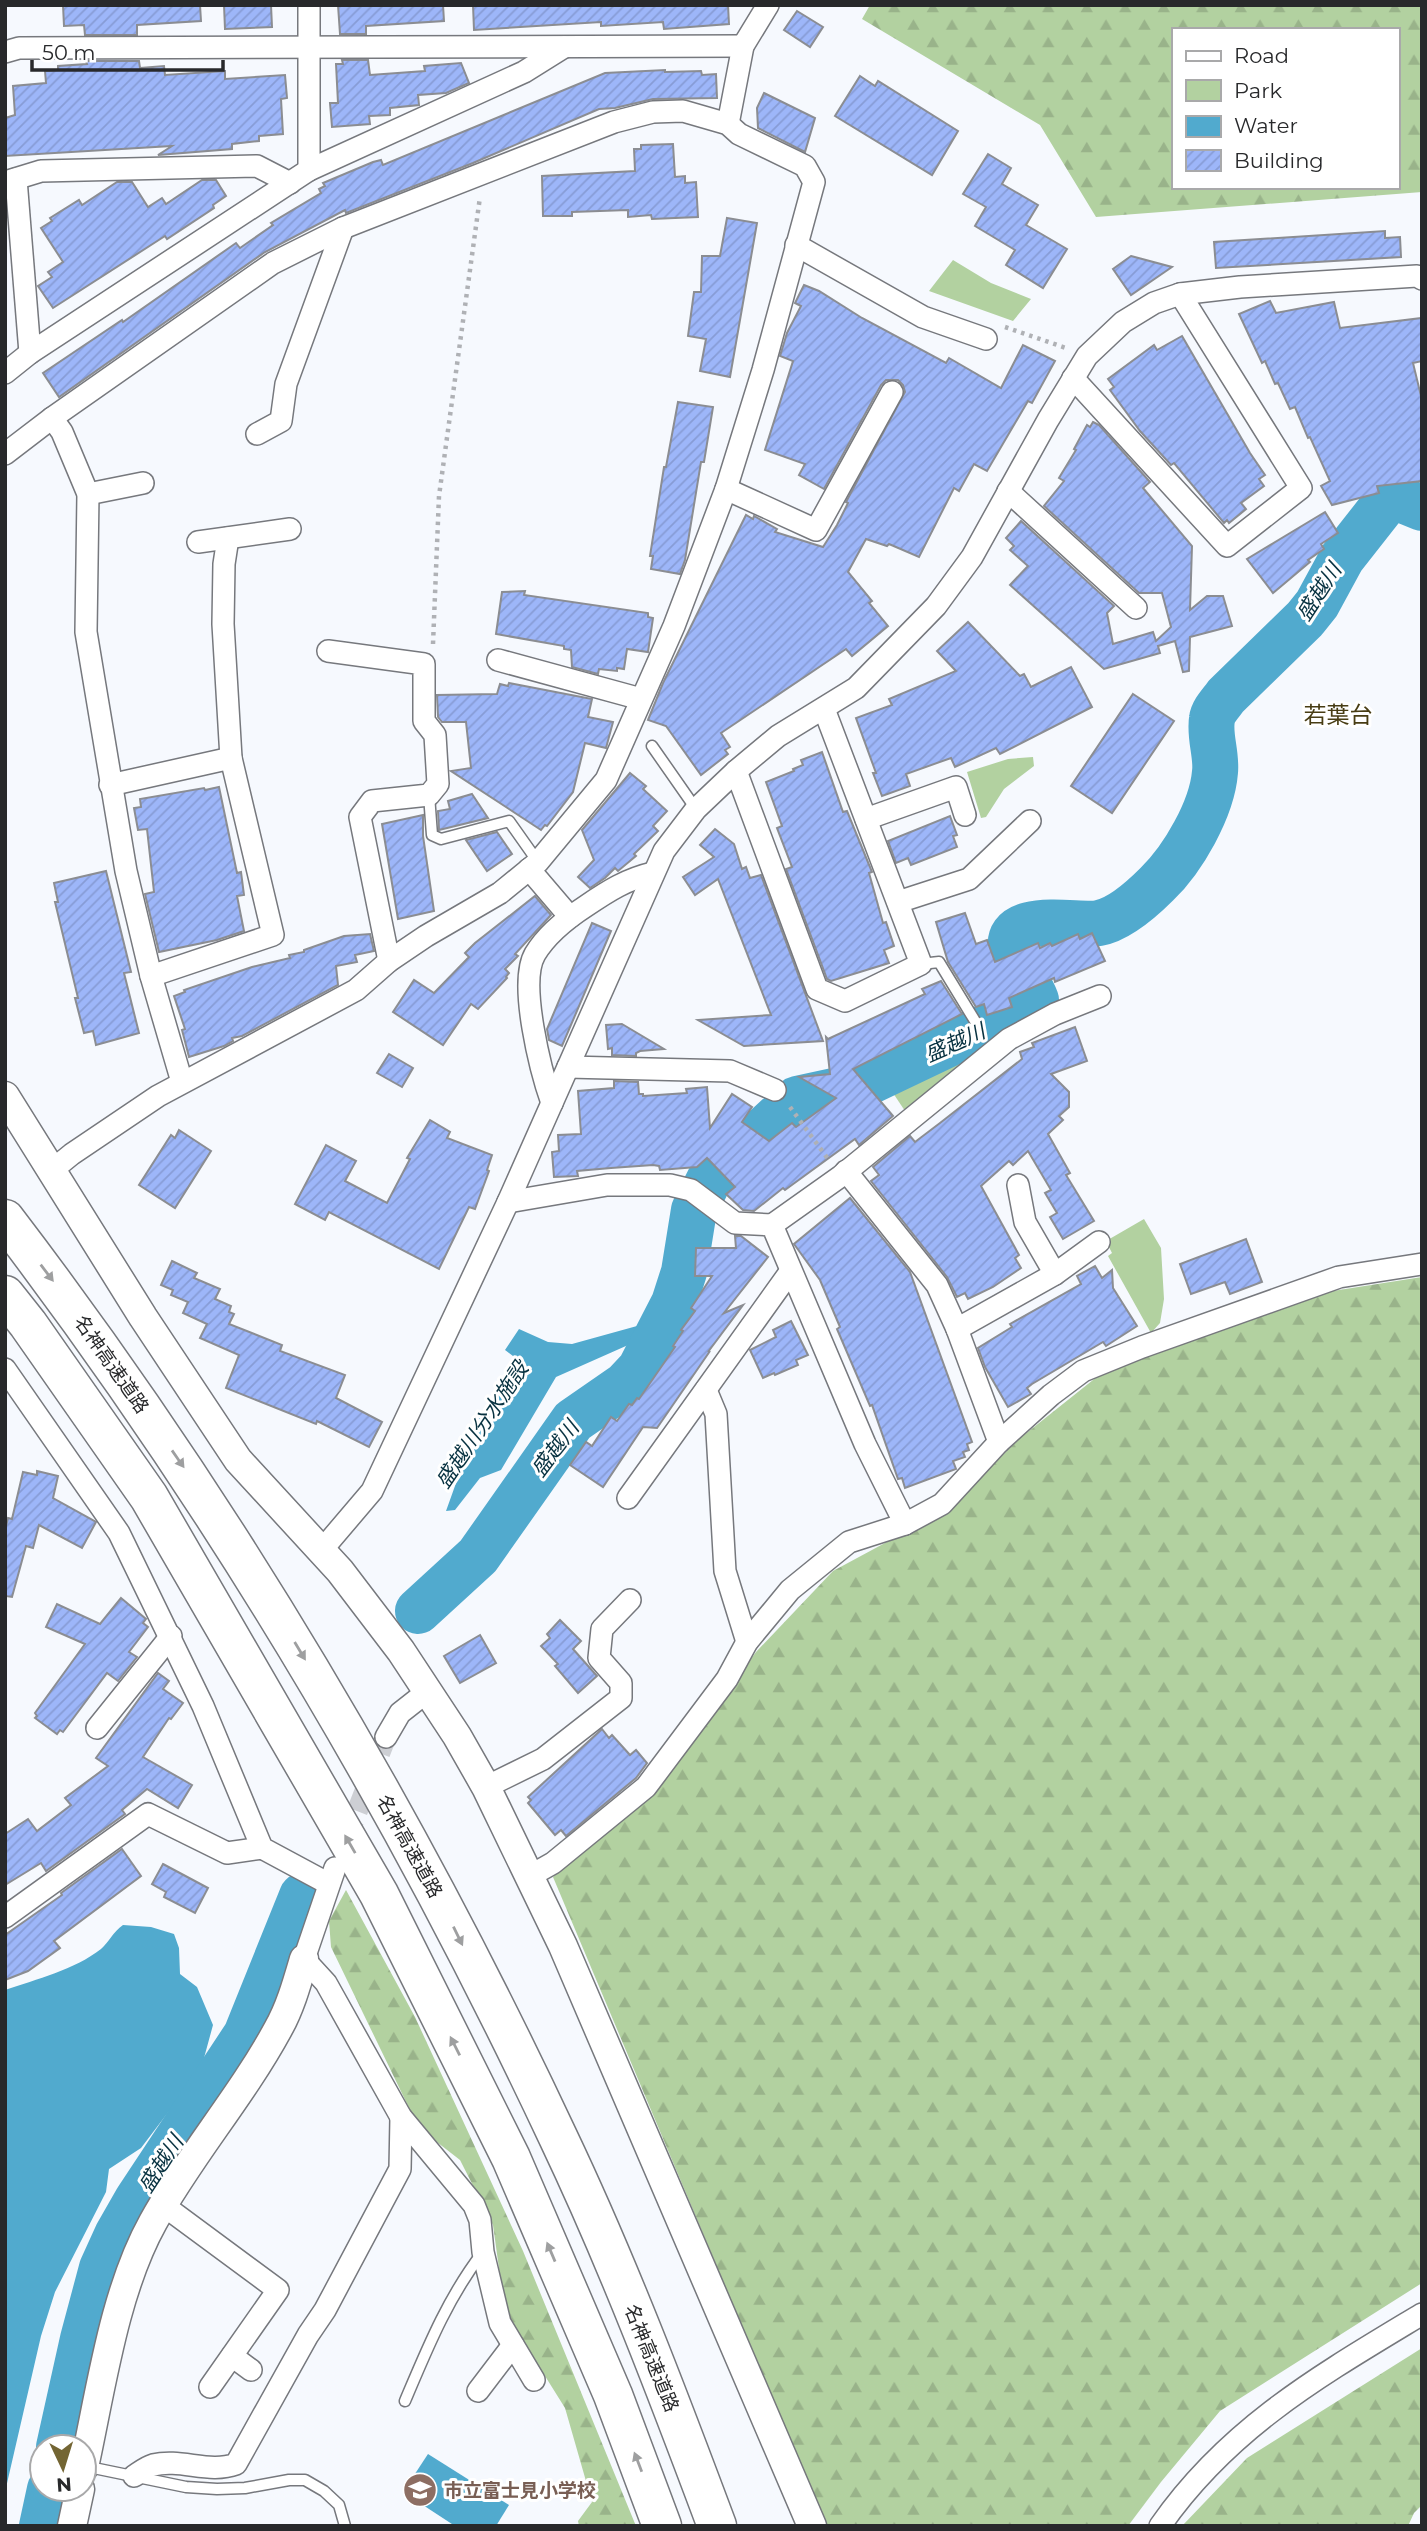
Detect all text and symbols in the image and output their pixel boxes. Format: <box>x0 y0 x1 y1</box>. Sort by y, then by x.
scale bar <box>32 28 222 72</box>
legend <box>1172 28 1399 189</box>
text: 50 m <box>42 40 96 65</box>
text: Road <box>1234 43 1289 68</box>
text: Park <box>1234 78 1282 103</box>
text: Water <box>1234 113 1298 138</box>
text: Building <box>1234 148 1324 173</box>
water label: 盛越川 <box>1291 557 1347 625</box>
district label: 若葉台 <box>1304 701 1373 729</box>
water label: 盛越川 <box>921 1017 990 1067</box>
one-way arrow <box>39 1264 54 1282</box>
street label: 名神高速道路 <box>69 1311 154 1418</box>
water label: 盛越川分水施設 <box>430 1354 535 1493</box>
water label: 盛越川 <box>526 1414 585 1481</box>
one-way arrow <box>171 1450 185 1468</box>
one-way arrow <box>293 1642 306 1661</box>
street label: 名神高速道路 <box>372 1791 447 1902</box>
one-way arrow <box>344 1834 356 1854</box>
one-way arrow <box>452 1925 464 1946</box>
one-way arrow <box>449 2036 460 2056</box>
water label: 盛越川 <box>133 2129 189 2197</box>
one-way arrow <box>545 2242 557 2262</box>
street label: 名神高速道路 <box>620 2301 684 2415</box>
north arrow <box>28 2433 98 2503</box>
one-way arrow <box>632 2451 643 2472</box>
school or university icon: 市立富士見小学校 <box>401 2471 439 2509</box>
text: N <box>56 2472 73 2496</box>
place label: 市立富士見小学校 <box>444 2479 596 2502</box>

